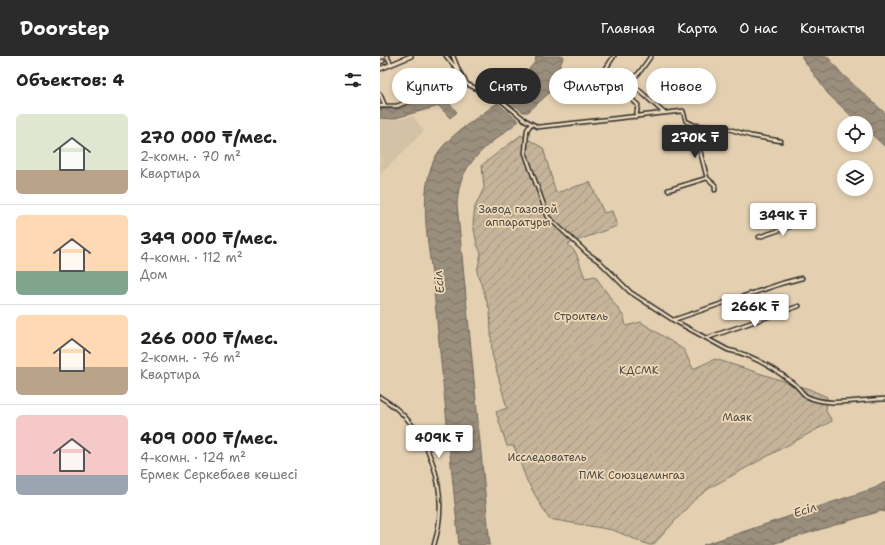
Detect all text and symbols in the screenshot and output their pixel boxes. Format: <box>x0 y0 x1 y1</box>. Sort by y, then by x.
text: Doorstep <box>20 16 109 41</box>
text: Главная <box>601 19 655 37</box>
text: Карта <box>677 19 717 37</box>
text: О нас <box>739 19 778 37</box>
text: Контакты <box>800 19 865 37</box>
chip: Купить <box>392 68 467 104</box>
chip: Снять <box>475 68 541 104</box>
chip: Фильтры <box>549 68 638 104</box>
chip: Новое <box>646 68 716 104</box>
text: Объектов: 4 <box>16 69 125 91</box>
icon: filters <box>342 69 364 91</box>
map controls <box>837 116 873 196</box>
button: locate <box>837 116 873 152</box>
pin: 270K ₸ <box>662 125 728 159</box>
text: 270 000 ₸/мес. <box>140 126 277 148</box>
text: 270K ₸ <box>671 129 719 146</box>
icon: home <box>48 130 96 178</box>
text: 2-комн. · 70 m² <box>140 148 241 165</box>
button: layers <box>837 160 873 196</box>
text: Квартира <box>140 165 200 182</box>
park label: Завод газовой аппаратуры <box>478 202 558 230</box>
pin: 349K ₸ <box>750 203 816 237</box>
text: 349K ₸ <box>759 207 807 224</box>
text: 349 000 ₸/мес. <box>140 227 278 249</box>
icon: home <box>48 231 96 279</box>
text: 4-комн. · 112 m² <box>140 249 243 266</box>
text: Дом <box>140 266 168 283</box>
water label: Есіл <box>430 269 448 294</box>
pin: 266K ₸ <box>722 294 788 328</box>
text: 266K ₸ <box>731 298 779 315</box>
park label: Строитель <box>554 309 609 324</box>
text: 266 000 ₸/мес. <box>140 327 278 349</box>
icon: home <box>48 331 96 379</box>
text: 2-комн. · 76 m² <box>140 349 241 366</box>
park label: КДСМК <box>619 363 659 378</box>
text: Квартира <box>140 366 200 383</box>
park label: Маяк <box>722 410 752 425</box>
pin: 409K ₸ <box>406 425 472 459</box>
text: 409 000 ₸/мес. <box>140 427 278 449</box>
text: 409K ₸ <box>415 429 463 446</box>
icon: home <box>48 431 96 479</box>
text: 4-комн. · 124 m² <box>140 449 246 466</box>
park label: Исследователь <box>507 450 587 465</box>
text: Ермек Серкебаев көшесі <box>140 466 298 483</box>
park label: ПМК Союзцелингаз <box>579 468 685 483</box>
water label: Есіл <box>791 499 819 521</box>

